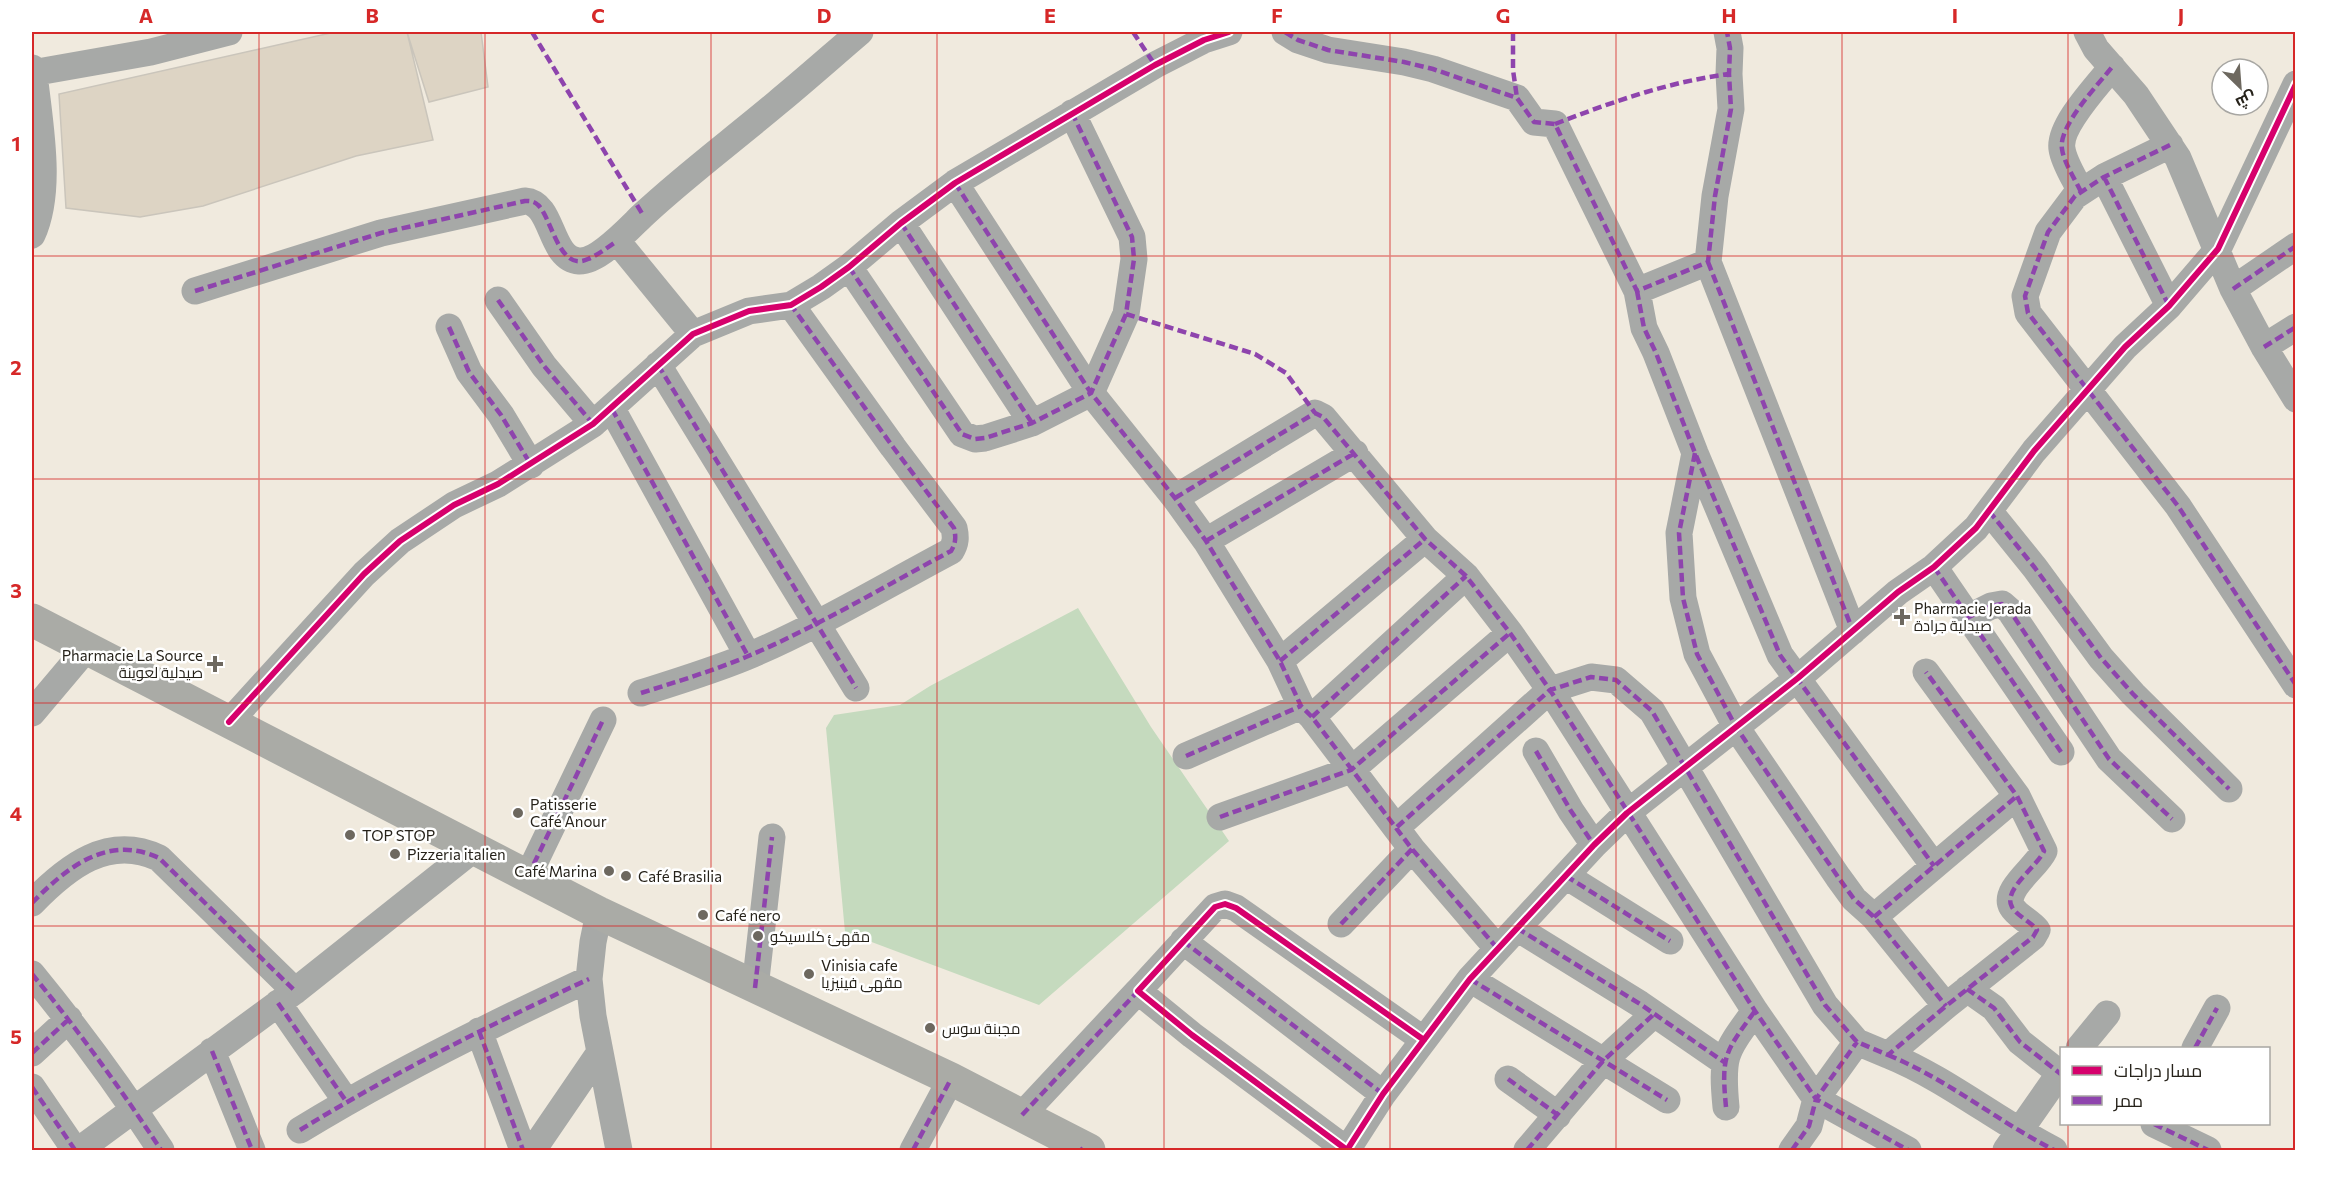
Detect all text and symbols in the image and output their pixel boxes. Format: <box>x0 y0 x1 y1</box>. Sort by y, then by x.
text: A <box>139 3 153 27</box>
text: B <box>365 3 379 27</box>
text: C <box>591 3 605 27</box>
text: D <box>817 3 831 27</box>
text: E <box>1044 3 1056 27</box>
text: F <box>1271 3 1283 27</box>
text: G <box>1496 3 1510 27</box>
text: H <box>1722 3 1737 27</box>
text: I <box>1952 3 1958 27</box>
text: J <box>2178 3 2184 27</box>
north arrow <box>2210 57 2270 117</box>
text: ش <box>2233 87 2260 114</box>
text: 1 <box>11 131 21 155</box>
text: 2 <box>10 355 22 379</box>
text: 3 <box>10 578 22 602</box>
place label: Pharmacie Jerada صيدلية جرادة <box>1914 599 2031 635</box>
marker: Pharmacie Jerada صيدلية جرادة <box>1895 610 1909 624</box>
place label: Pharmacie La Source صيدلية لعوينة <box>62 646 203 682</box>
marker: Pharmacie La Source صيدلية لعوينة <box>208 657 222 671</box>
place label: Patisserie Café Anour <box>530 795 607 830</box>
text: 4 <box>10 801 22 825</box>
marker: Patisserie Café Anour <box>511 806 525 820</box>
place label: TOP STOP <box>362 826 435 844</box>
marker: TOP STOP <box>343 828 357 842</box>
place label: Pizzeria italien <box>407 845 506 863</box>
marker: Pizzeria italien <box>388 847 402 861</box>
place label: Café Marina <box>514 862 597 880</box>
marker: Café Marina <box>602 864 616 878</box>
place label: Café Brasilia <box>638 867 722 885</box>
marker: Café Brasilia <box>619 869 633 883</box>
place label: Café nero <box>715 906 781 924</box>
marker: Café nero <box>696 908 710 922</box>
place label: مقهئ كلاسيكو <box>770 927 870 947</box>
marker: مقهئ كلاسيكو <box>751 929 765 943</box>
place label: Vinisia cafe مقهى فينيزيا <box>821 956 903 993</box>
marker: Vinisia cafe مقهى فينيزيا <box>802 967 816 981</box>
place label: مجبنة سوس <box>942 1019 1020 1039</box>
marker: مجبنة سوس <box>923 1021 937 1035</box>
text: 5 <box>10 1024 22 1048</box>
legend <box>2060 1047 2270 1125</box>
text: مسار دراجات <box>2114 1059 2202 1082</box>
text: ممر <box>2113 1089 2143 1112</box>

